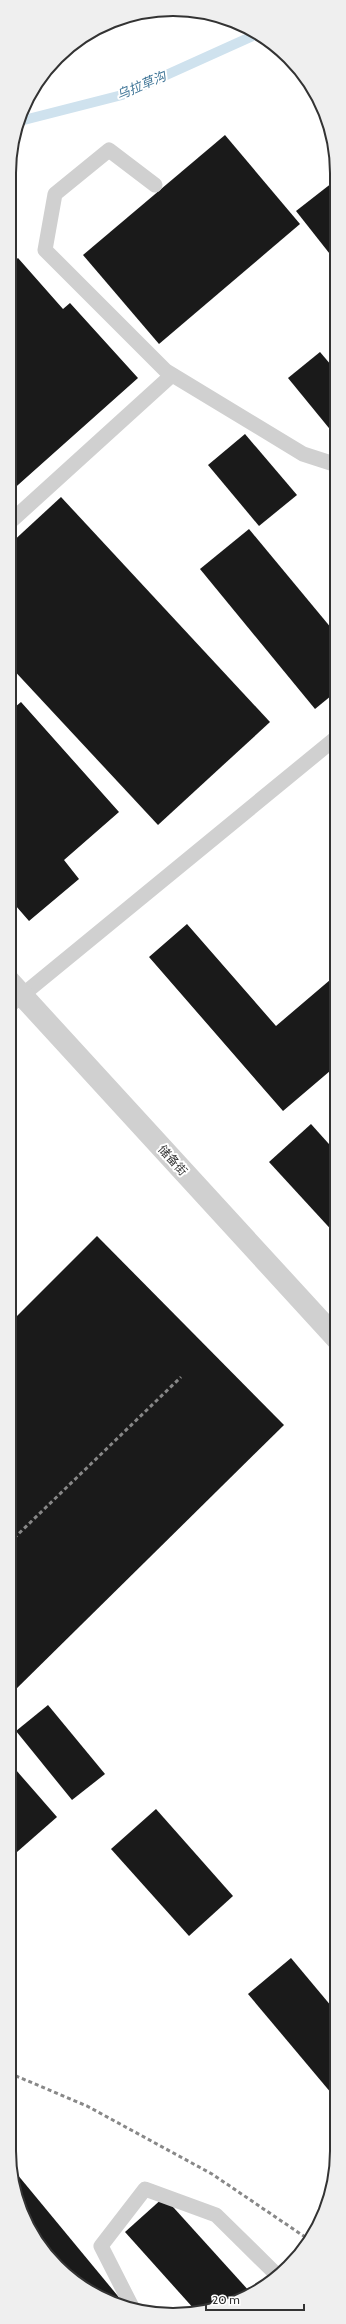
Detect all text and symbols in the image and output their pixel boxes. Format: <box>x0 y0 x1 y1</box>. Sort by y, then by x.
water label: 乌拉草沟 <box>114 67 170 103</box>
street label: 储备街 <box>155 1142 191 1178</box>
scale bar <box>206 2286 304 2312</box>
text: 20 m <box>212 2292 240 2307</box>

